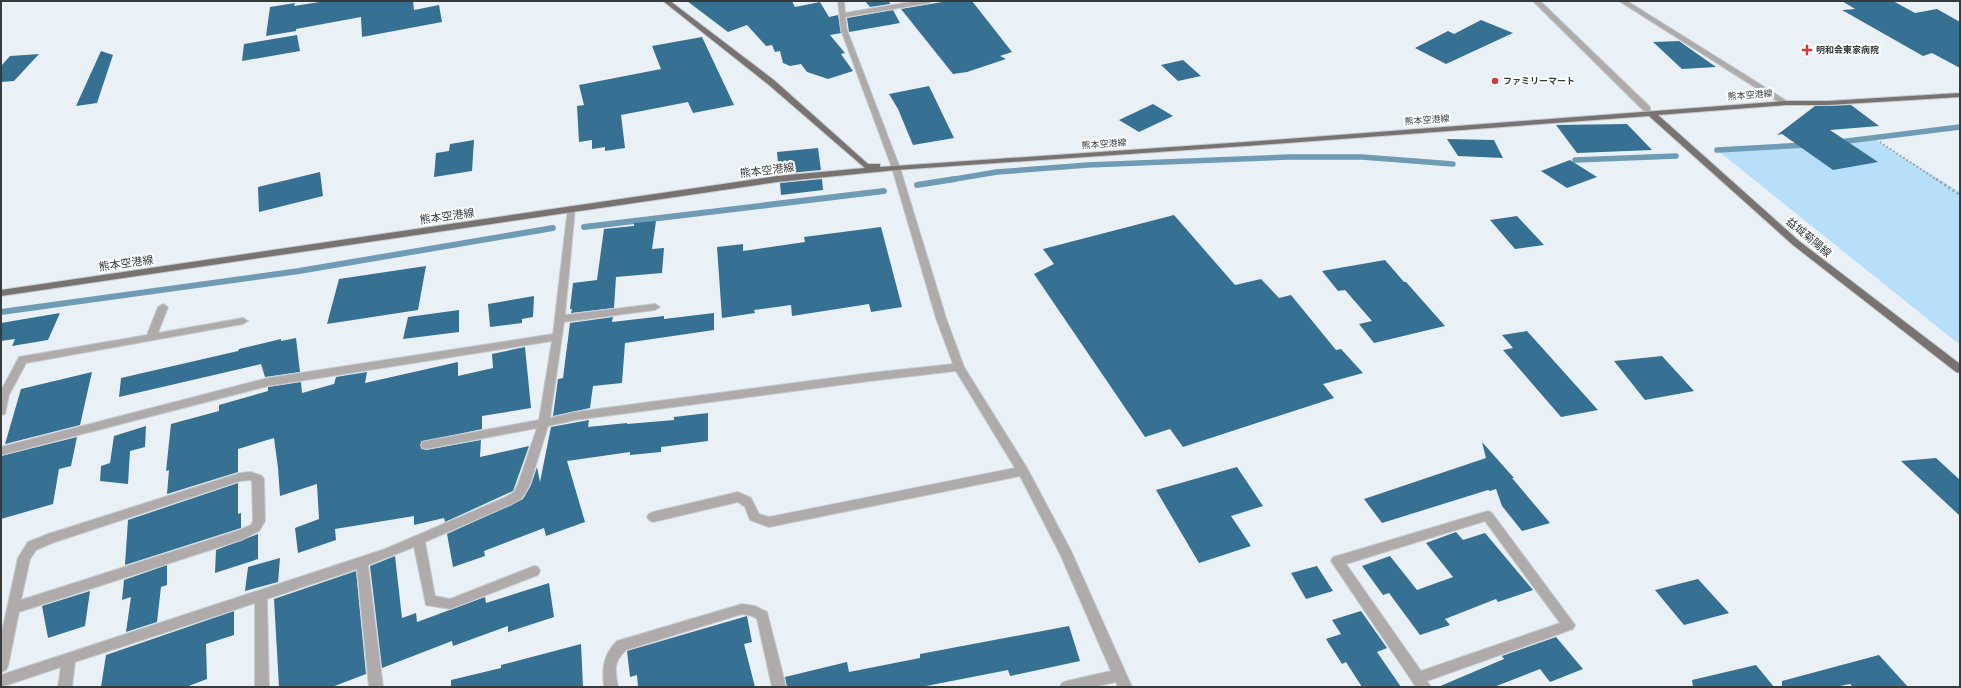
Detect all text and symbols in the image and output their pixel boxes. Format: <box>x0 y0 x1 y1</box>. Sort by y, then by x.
marker: 明和会東家病院 <box>1801 44 1813 56</box>
place label: 明和会東家病院 <box>1816 44 1879 56</box>
place label: ファミリーマート <box>1503 75 1575 87</box>
marker: ファミリーマート <box>1490 76 1500 86</box>
street label: 熊本空港線 <box>1727 87 1774 103</box>
street label: 熊本空港線 <box>1404 112 1451 128</box>
street label: 熊本空港線 <box>1081 136 1128 152</box>
street label: 熊本空港線 <box>739 160 795 180</box>
street label: 熊本空港線 <box>419 205 475 227</box>
street label: 益城菊陽線 <box>1783 214 1835 260</box>
street label: 熊本空港線 <box>98 252 154 274</box>

